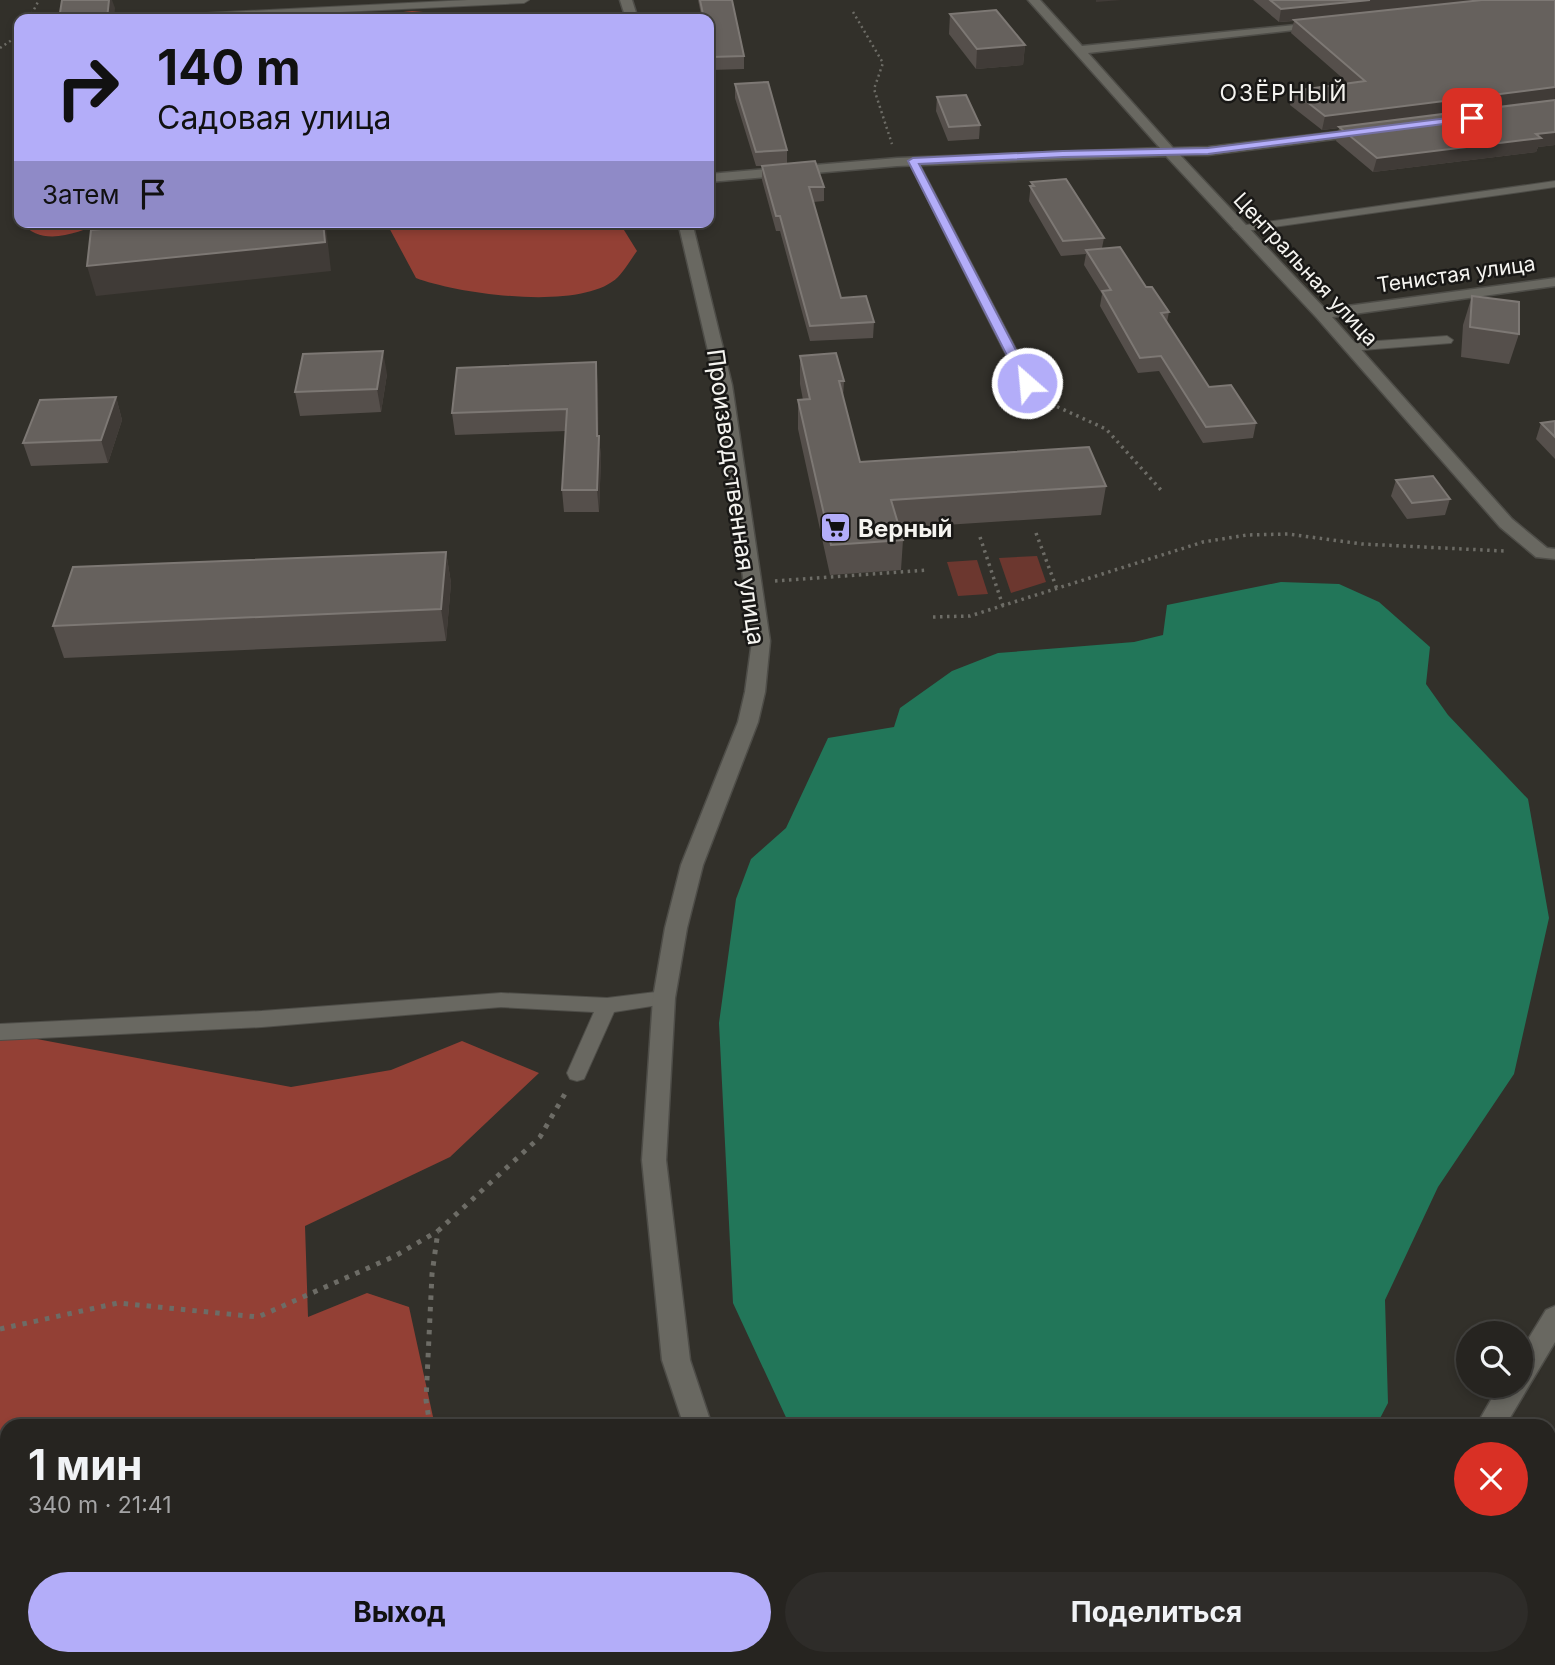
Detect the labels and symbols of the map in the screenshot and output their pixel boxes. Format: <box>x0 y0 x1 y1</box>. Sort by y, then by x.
district label: ОЗЁРНЫЙ <box>1219 79 1349 107</box>
pin <box>1442 88 1502 148</box>
street label: Центральная улица <box>1229 187 1383 351</box>
street label: Тенистая улица <box>1375 251 1537 297</box>
position arrow <box>990 346 1064 420</box>
street label: Производственная улица <box>701 347 771 647</box>
supermarket icon: Верный <box>818 511 852 545</box>
place label: Верный <box>858 514 953 543</box>

